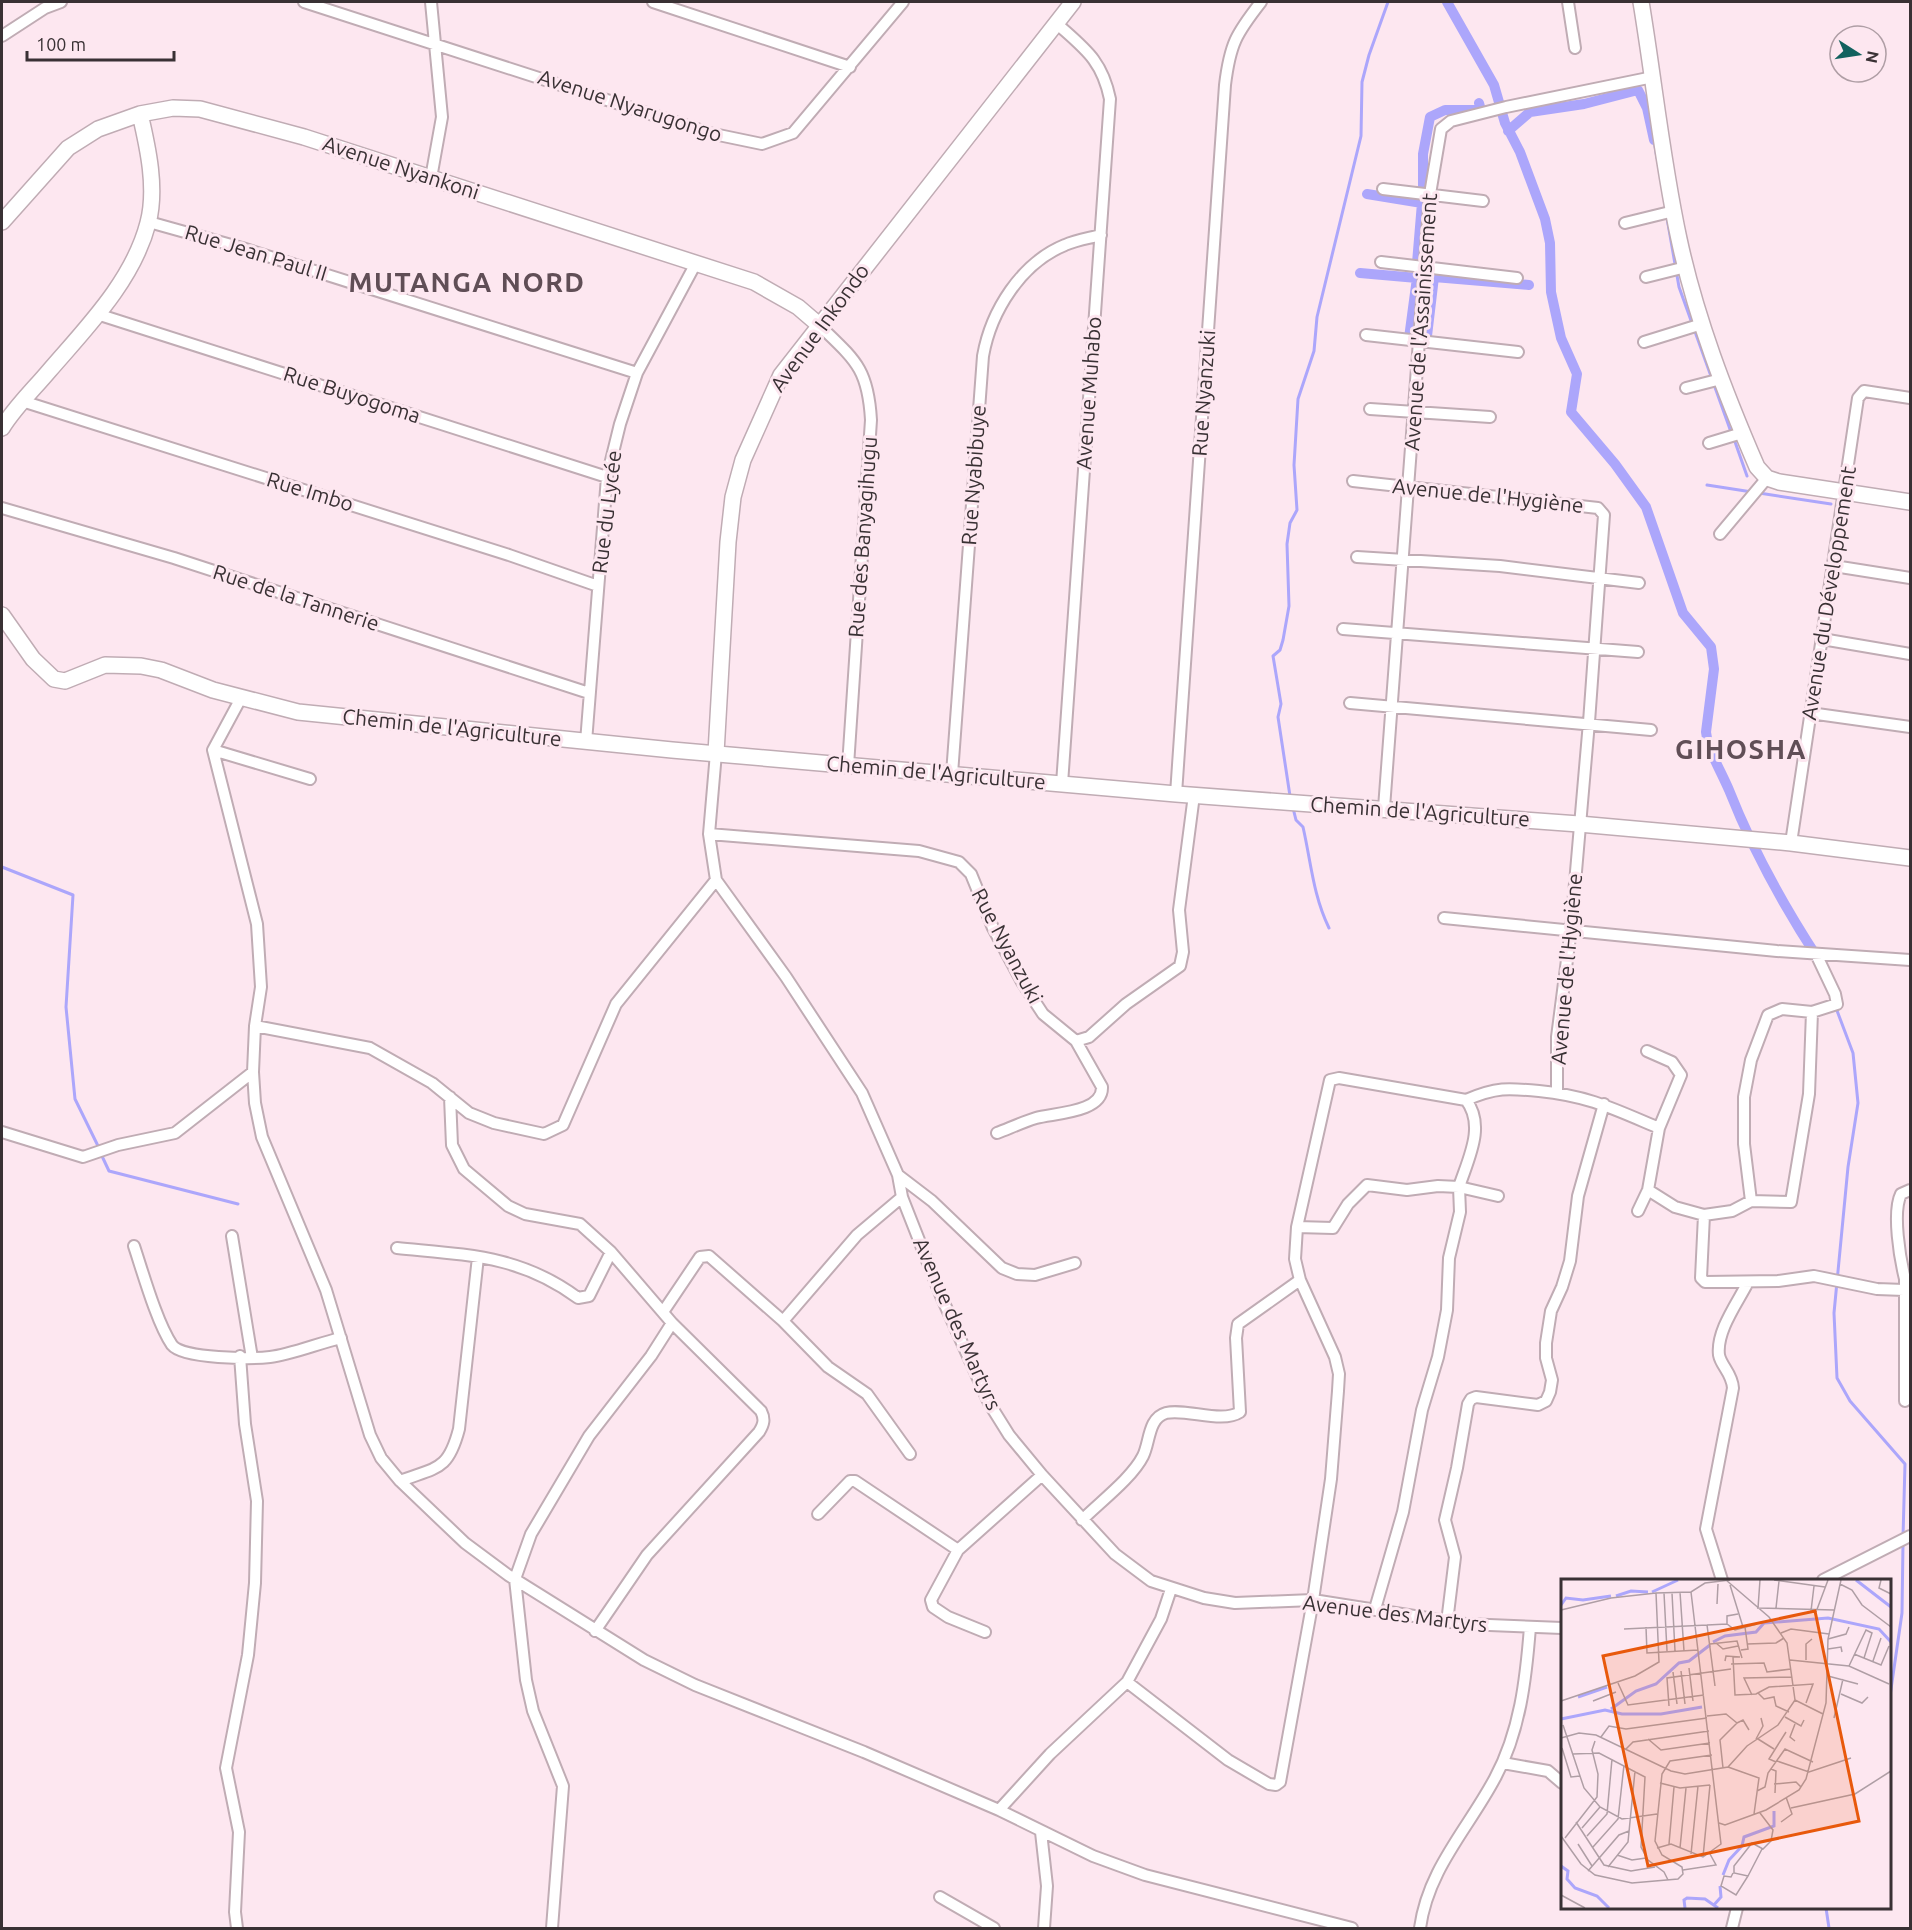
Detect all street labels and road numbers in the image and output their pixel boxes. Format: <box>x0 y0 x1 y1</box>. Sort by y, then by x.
street label: Avenue Nyarugongo <box>535 64 725 146</box>
street label: Avenue Nyankoni <box>320 130 483 204</box>
street label: Avenue de l'Assainissement <box>1399 192 1441 452</box>
street label: Rue Jean Paul II <box>182 219 330 285</box>
street label: Avenue Inkondo <box>765 259 874 396</box>
street label: Avenue Muhabo <box>1071 316 1105 470</box>
street label: Rue Nyanzuki <box>1187 329 1219 457</box>
street label: Rue Buyogoma <box>281 361 424 427</box>
street label: Rue Nyabibuye <box>956 404 990 546</box>
street label: Rue des Banyagihugu <box>843 436 881 638</box>
street label: Rue du Lycée <box>587 449 625 575</box>
street label: Avenue du Développement <box>1796 464 1860 722</box>
street label: Rue Imbo <box>264 466 357 516</box>
street label: Avenue de l'Hygiène <box>1391 473 1585 517</box>
street label: Rue de la Tannerie <box>210 559 382 635</box>
street label: Chemin de l'Agriculture <box>341 704 563 750</box>
street label: Chemin de l'Agriculture <box>825 750 1047 794</box>
street label: Chemin de l'Agriculture <box>1309 791 1531 831</box>
street label: Avenue de l'Hygiène <box>1546 872 1586 1066</box>
street label: Rue Nyanzuki <box>968 884 1048 1007</box>
street label: Avenue des Martyrs <box>909 1234 1007 1413</box>
street label: Avenue des Martyrs <box>1301 1590 1489 1636</box>

